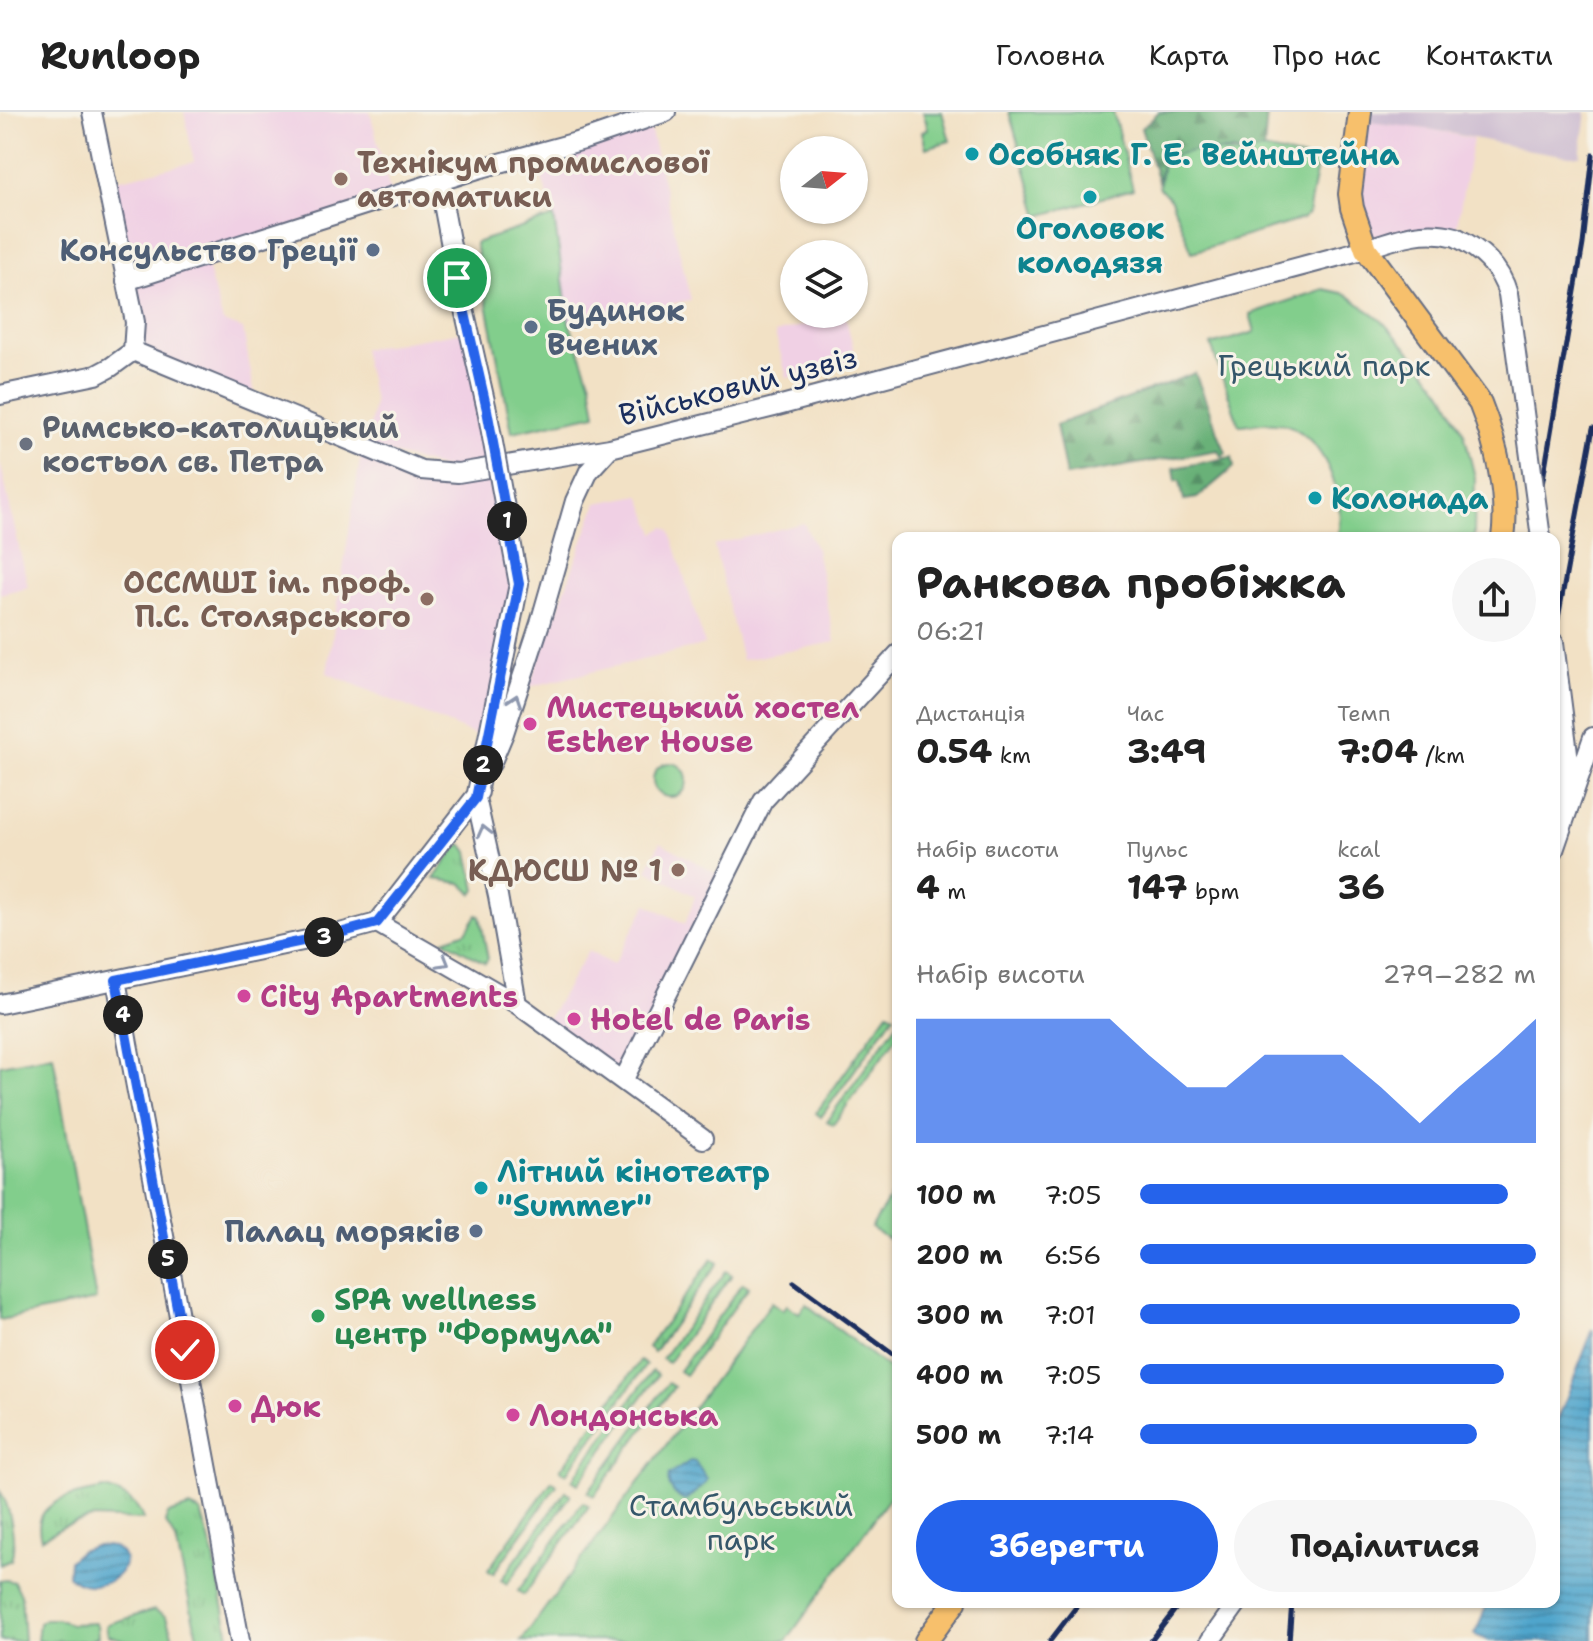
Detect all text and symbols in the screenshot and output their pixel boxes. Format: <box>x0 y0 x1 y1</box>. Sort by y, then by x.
text: Runloop <box>40 30 201 81</box>
text: Головна <box>995 36 1105 74</box>
text: Карта <box>1149 36 1229 74</box>
text: Про нас <box>1273 36 1381 74</box>
text: Контакти <box>1425 36 1553 74</box>
place label: Особняк Г. Е. Вейнштейна <box>988 134 1400 175</box>
north arrow <box>780 136 868 224</box>
map controls <box>780 136 868 328</box>
place label: Технікум промислової автоматики <box>357 142 710 217</box>
marker: Особняк Г. Е. Вейнштейна <box>963 145 981 163</box>
marker: Технікум промислової автоматики <box>332 170 350 188</box>
marker: Оголовок колодязя <box>1081 188 1099 206</box>
place label: Оголовок колодязя <box>1015 208 1165 283</box>
place label: Консульство Греції <box>59 230 358 271</box>
button: layers <box>780 240 868 328</box>
marker: Консульство Греції <box>364 241 382 259</box>
pin <box>423 244 491 312</box>
icon: arrive <box>435 256 479 300</box>
place label: Будинок Вчених <box>547 290 685 365</box>
marker: Будинок Вчених <box>522 318 540 336</box>
street label: Військовий узвіз <box>614 337 862 435</box>
park label: Грецький парк <box>1218 345 1430 386</box>
place label: Римсько-католицький костьол св. Петра <box>42 407 399 482</box>
marker: Римсько-католицький костьол св. Петра <box>17 435 35 453</box>
place label: Колонада <box>1331 478 1489 519</box>
marker: Колонада <box>1306 489 1324 507</box>
pin: 1 <box>487 501 527 541</box>
text: 1 <box>502 506 512 535</box>
text: Ранкова пробіжка <box>916 553 1346 612</box>
button: share <box>1452 558 1536 642</box>
place label: ОССМШІ ім. проф. П.С. Столярського <box>123 562 411 637</box>
marker: ОССМШІ ім. проф. П.С. Столярського <box>418 590 436 608</box>
text: 06:21 <box>916 613 985 648</box>
place label: Мистецький хостел Esther House <box>546 687 859 762</box>
one-way arrow <box>506 694 522 708</box>
text: Дистанція <box>916 699 1026 728</box>
text: Час <box>1127 699 1164 728</box>
text: Темп <box>1337 699 1391 728</box>
marker: Мистецький хостел Esther House <box>521 715 539 733</box>
text: 0.54 <box>916 728 992 774</box>
text: 3:49 <box>1127 728 1207 774</box>
text: 7:04 <box>1337 728 1418 774</box>
text: km <box>992 741 1031 770</box>
text: /km <box>1418 741 1465 770</box>
pin: 2 <box>463 745 503 785</box>
text: 2 <box>475 750 491 779</box>
one-way arrow <box>476 824 493 838</box>
text: Набір висоти <box>916 835 1059 864</box>
text: Пульс <box>1127 835 1188 864</box>
text: kcal <box>1337 835 1380 864</box>
place label: КДЮСШ № 1 <box>468 850 662 891</box>
marker: КДЮСШ № 1 <box>669 861 687 879</box>
text: 4 <box>916 864 940 910</box>
text: 147 <box>1127 864 1188 910</box>
text: 36 <box>1337 864 1385 910</box>
text: m <box>940 877 966 906</box>
text: bpm <box>1188 877 1239 906</box>
pin: 3 <box>304 917 344 957</box>
text: 3 <box>316 922 332 951</box>
one-way arrow <box>435 952 450 968</box>
text: Набір висоти <box>916 956 1085 991</box>
text: 279–282 m <box>1382 956 1536 991</box>
place label: City Apartments <box>260 976 518 1017</box>
marker: City Apartments <box>235 987 253 1005</box>
pin: 4 <box>103 995 143 1035</box>
place label: Hotel de Paris <box>590 999 811 1040</box>
text: 4 <box>115 1000 131 1029</box>
marker: Hotel de Paris <box>565 1010 583 1028</box>
place label: Літний кінотеатр "Summer" <box>497 1151 770 1226</box>
text: 100 m <box>916 1177 996 1212</box>
text: 7:05 <box>1044 1177 1101 1212</box>
marker: Літний кінотеатр "Summer" <box>472 1179 490 1197</box>
place label: Палац моряків <box>224 1211 460 1252</box>
marker: Палац моряків <box>467 1222 485 1240</box>
text: 200 m <box>916 1237 1003 1272</box>
text: 6:56 <box>1044 1237 1102 1272</box>
pin: 5 <box>148 1239 188 1279</box>
text: 5 <box>161 1244 175 1273</box>
place label: SPA wellness центр "Формула" <box>334 1279 613 1354</box>
text: 300 m <box>916 1297 1003 1332</box>
text: 7:01 <box>1044 1297 1096 1332</box>
marker: SPA wellness центр "Формула" <box>309 1307 327 1325</box>
pin <box>151 1316 219 1384</box>
icon: check <box>163 1328 207 1372</box>
text: 400 m <box>916 1357 1003 1392</box>
text: 7:05 <box>1044 1357 1101 1392</box>
place label: Дюк <box>251 1386 321 1427</box>
place label: Лондонська <box>529 1395 719 1436</box>
marker: Дюк <box>226 1397 244 1415</box>
marker: Лондонська <box>504 1406 522 1424</box>
text: 500 m <box>916 1417 1001 1452</box>
text: 7:14 <box>1044 1417 1094 1452</box>
park label: Стамбульський парк <box>629 1485 853 1560</box>
button: Зберегти <box>916 1500 1218 1592</box>
button: Поділитися <box>1234 1500 1536 1592</box>

